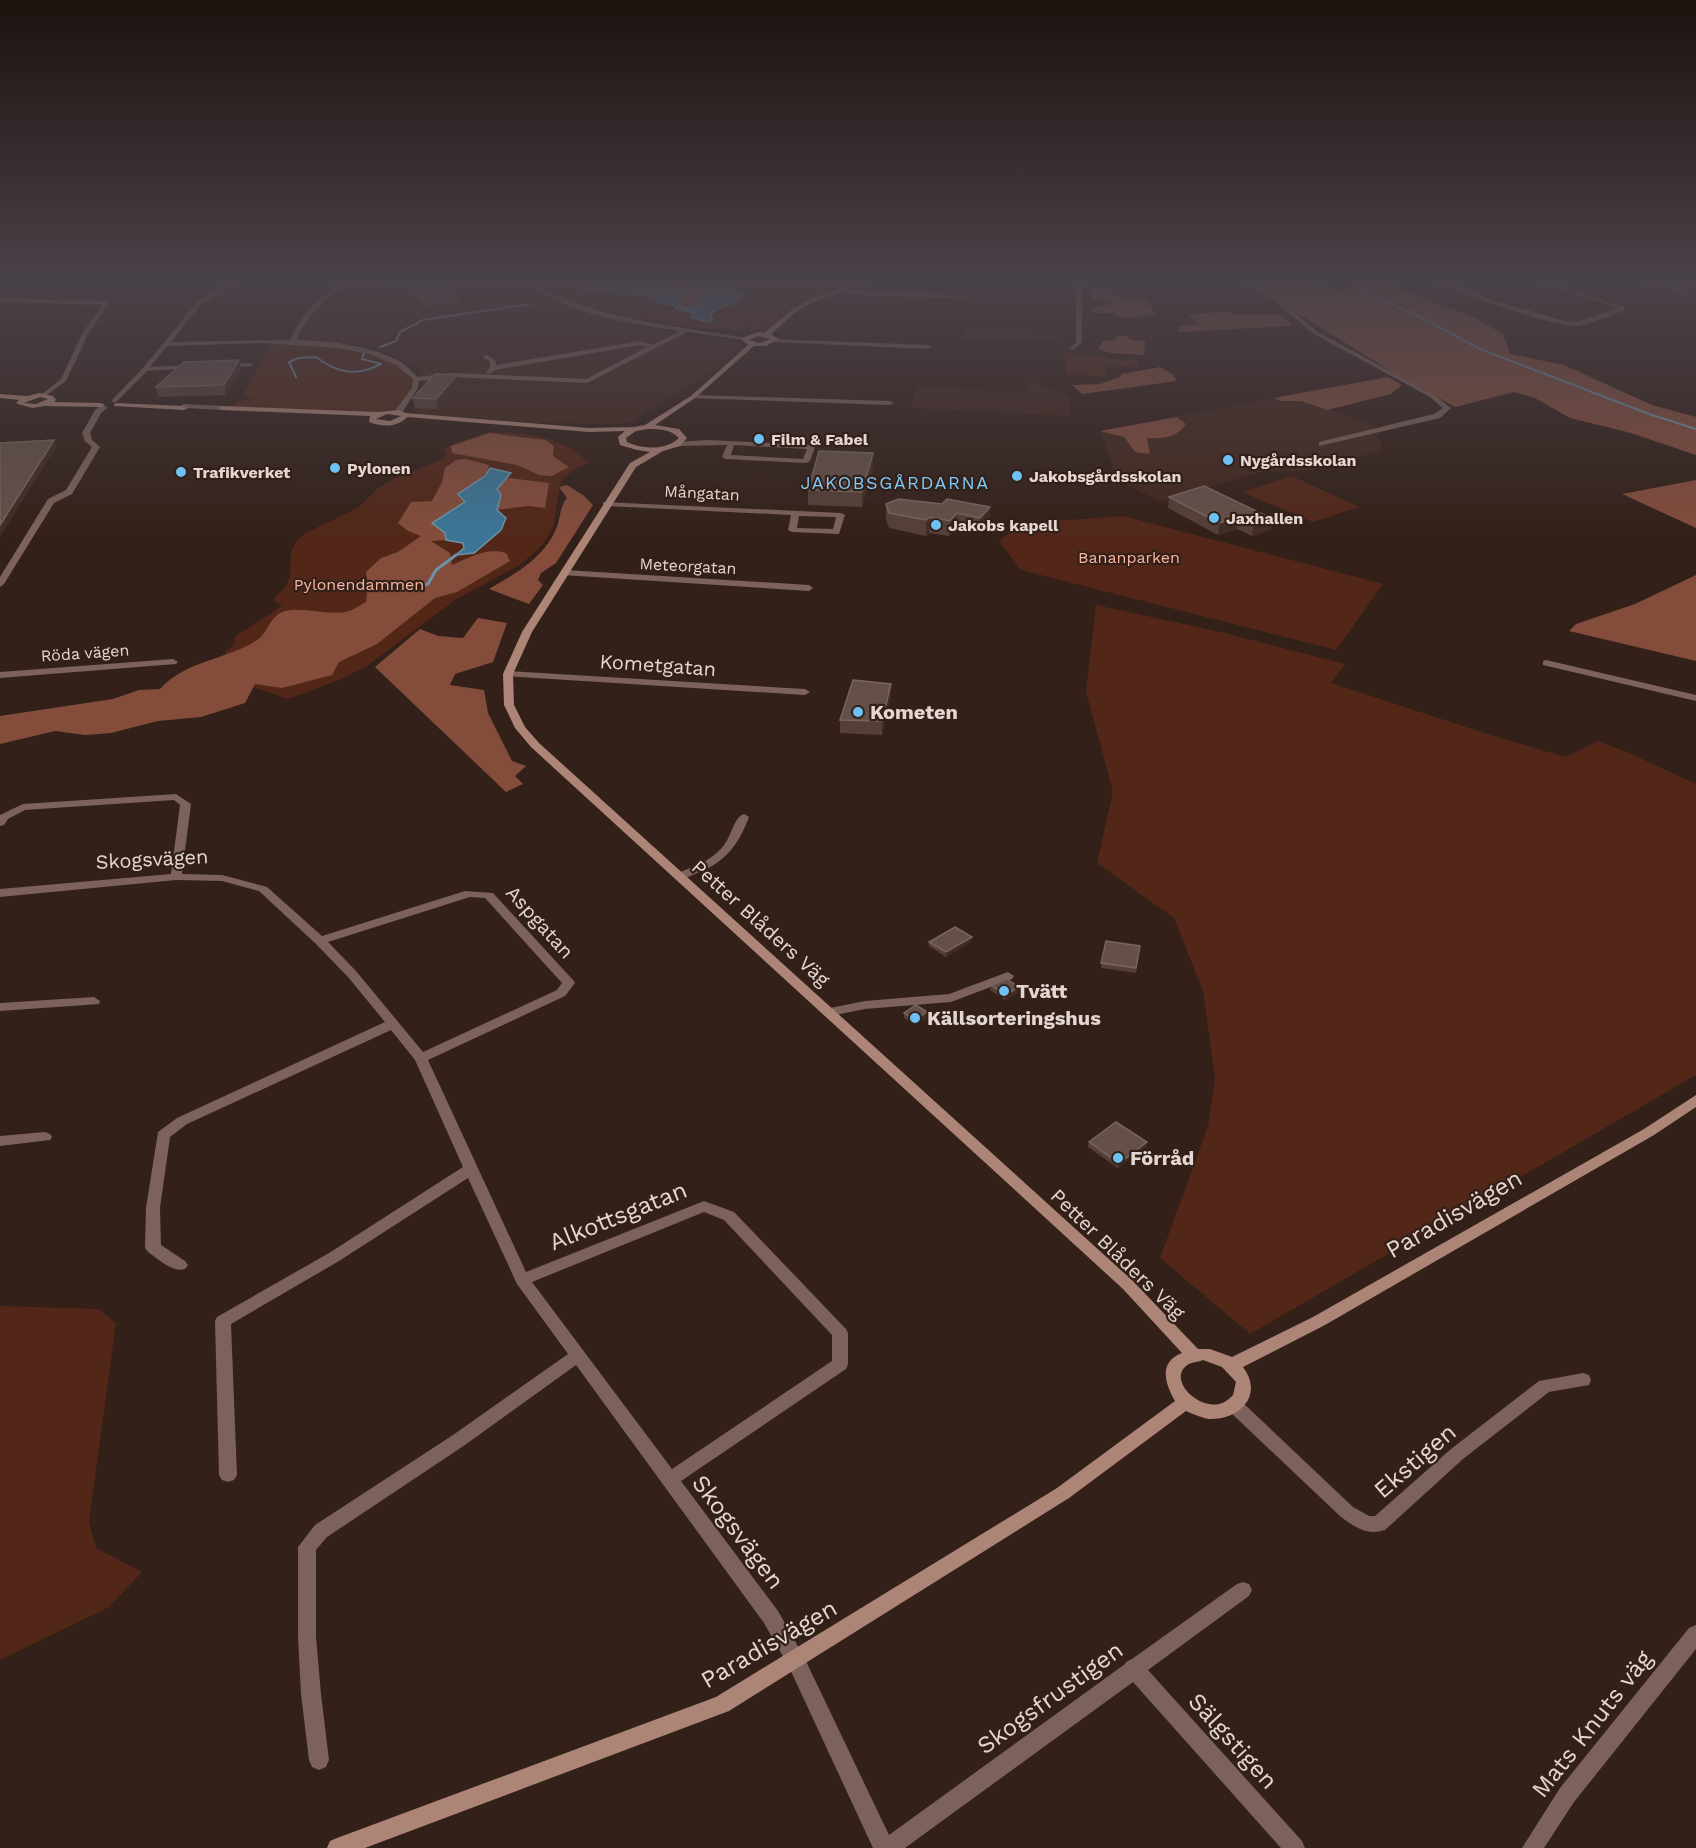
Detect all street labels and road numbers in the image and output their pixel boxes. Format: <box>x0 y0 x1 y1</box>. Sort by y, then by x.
street label: Mångatan <box>664 482 740 504</box>
street label: Meteorgatan <box>639 554 737 578</box>
street label: Röda vägen <box>40 640 130 666</box>
street label: Kometgatan <box>599 649 717 681</box>
street label: Skogsvägen <box>95 844 209 874</box>
street label: Petter Blåders Väg <box>687 855 835 992</box>
street label: Aspgatan <box>501 881 579 963</box>
street label: Paradisvägen <box>1381 1164 1527 1264</box>
street label: Alkottsgatan <box>545 1176 691 1256</box>
street label: Petter Blåders Väg <box>1046 1184 1190 1325</box>
street label: Ekstigen <box>1368 1418 1462 1504</box>
street label: Skogsvägen <box>686 1470 790 1594</box>
street label: Paradisvägen <box>696 1594 842 1694</box>
street label: Skogsfrustigen <box>972 1636 1128 1760</box>
street label: Mats Knuts väg <box>1526 1645 1658 1803</box>
street label: Sälgstigen <box>1183 1687 1283 1795</box>

